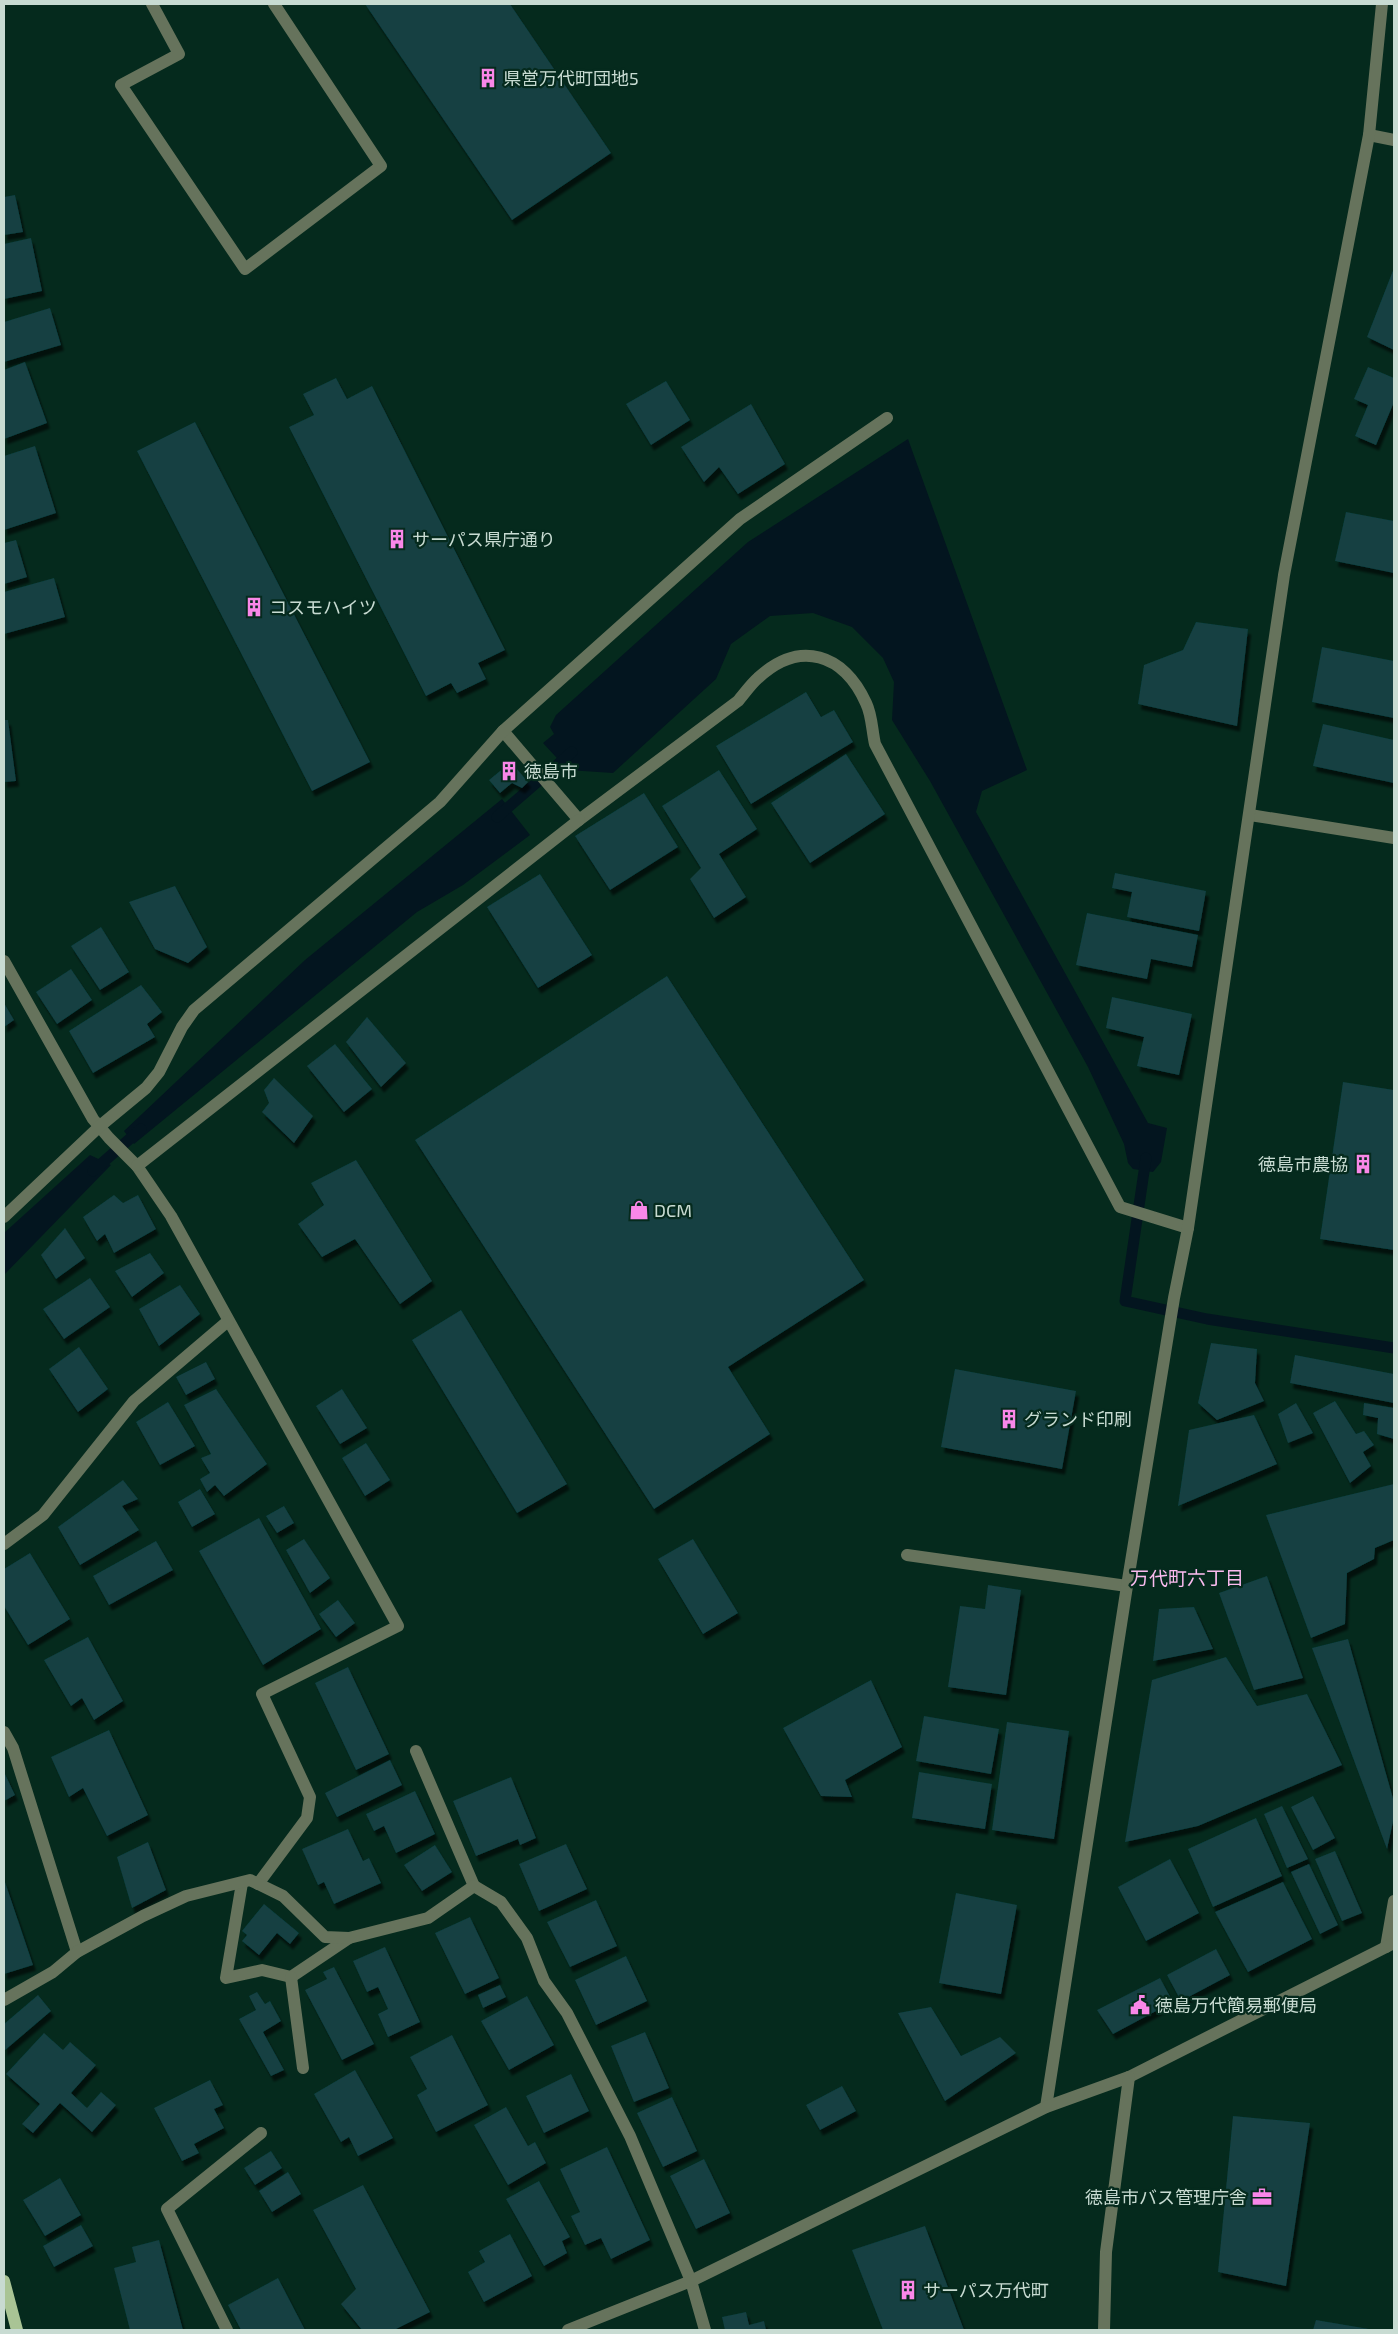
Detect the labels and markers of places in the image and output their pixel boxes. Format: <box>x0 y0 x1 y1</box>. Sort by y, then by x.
building icon: 県営万代町団地5 <box>477 67 499 89</box>
place label: 県営万代町団地5 <box>503 67 639 89</box>
building icon: サーパス県庁通り <box>386 528 408 550</box>
place label: サーパス県庁通り <box>412 528 556 550</box>
building icon: コスモハイツ <box>243 596 265 618</box>
place label: コスモハイツ <box>269 596 377 618</box>
building icon: 徳島市 <box>498 760 520 782</box>
place label: 徳島市 <box>524 760 578 782</box>
place label: 徳島市農協 <box>1258 1153 1348 1175</box>
building icon: 徳島市農協 <box>1352 1153 1374 1175</box>
shop icon: DCM <box>628 1199 650 1221</box>
place label: DCM <box>654 1199 692 1221</box>
building icon: グランド印刷 <box>998 1408 1020 1430</box>
place label: グランド印刷 <box>1024 1408 1132 1430</box>
public building icon: 徳島万代簡易郵便局 <box>1129 1994 1151 2016</box>
place label: 徳島万代簡易郵便局 <box>1155 1994 1317 2016</box>
place label: 徳島市バス管理庁舎 <box>1085 2186 1247 2208</box>
office icon: 徳島市バス管理庁舎 <box>1251 2186 1273 2208</box>
building icon: サーパス万代町 <box>897 2279 919 2301</box>
place label: サーパス万代町 <box>923 2279 1049 2301</box>

